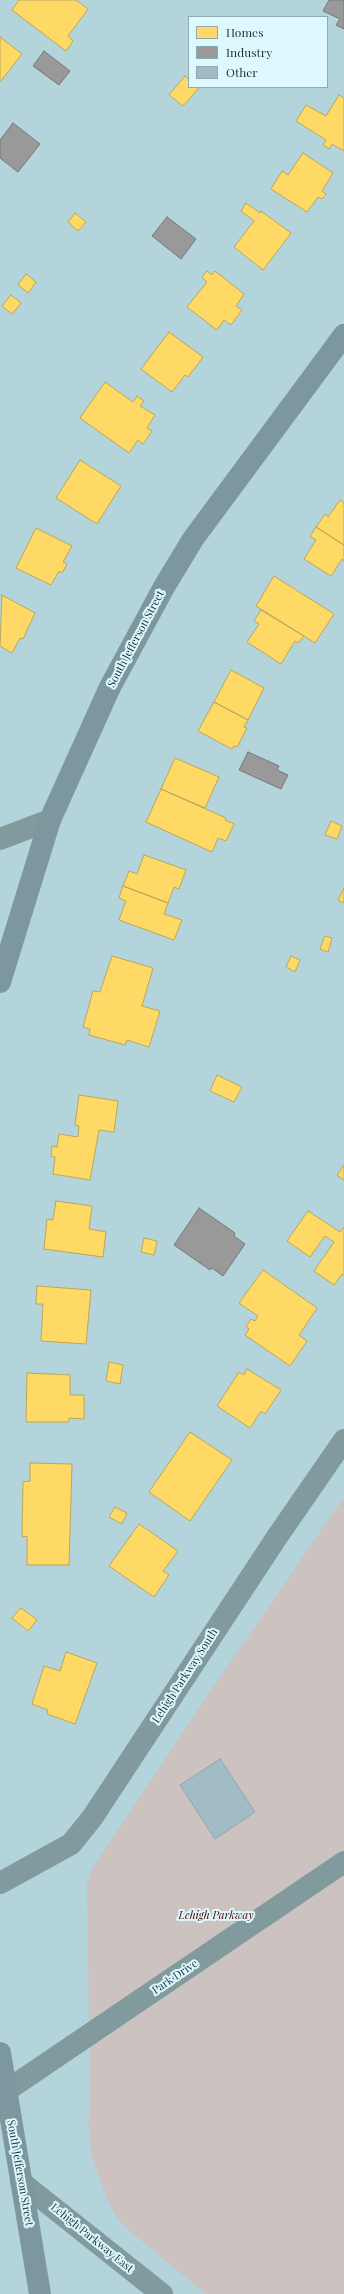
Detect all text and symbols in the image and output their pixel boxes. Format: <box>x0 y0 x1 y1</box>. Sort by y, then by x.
legend <box>188 16 328 88</box>
text: Homes <box>226 24 264 40</box>
text: Industry <box>226 44 272 60</box>
text: Other <box>226 64 258 80</box>
street label: South Jefferson Street <box>105 588 167 690</box>
street label: Lehigh Parkway South <box>149 1626 221 1726</box>
park label: Lehigh Parkway <box>178 1909 254 1923</box>
street label: Park Drive <box>150 1957 200 1997</box>
street label: South Jefferson Street <box>4 2119 36 2227</box>
street label: Lehigh Parkway East <box>48 2201 136 2275</box>

